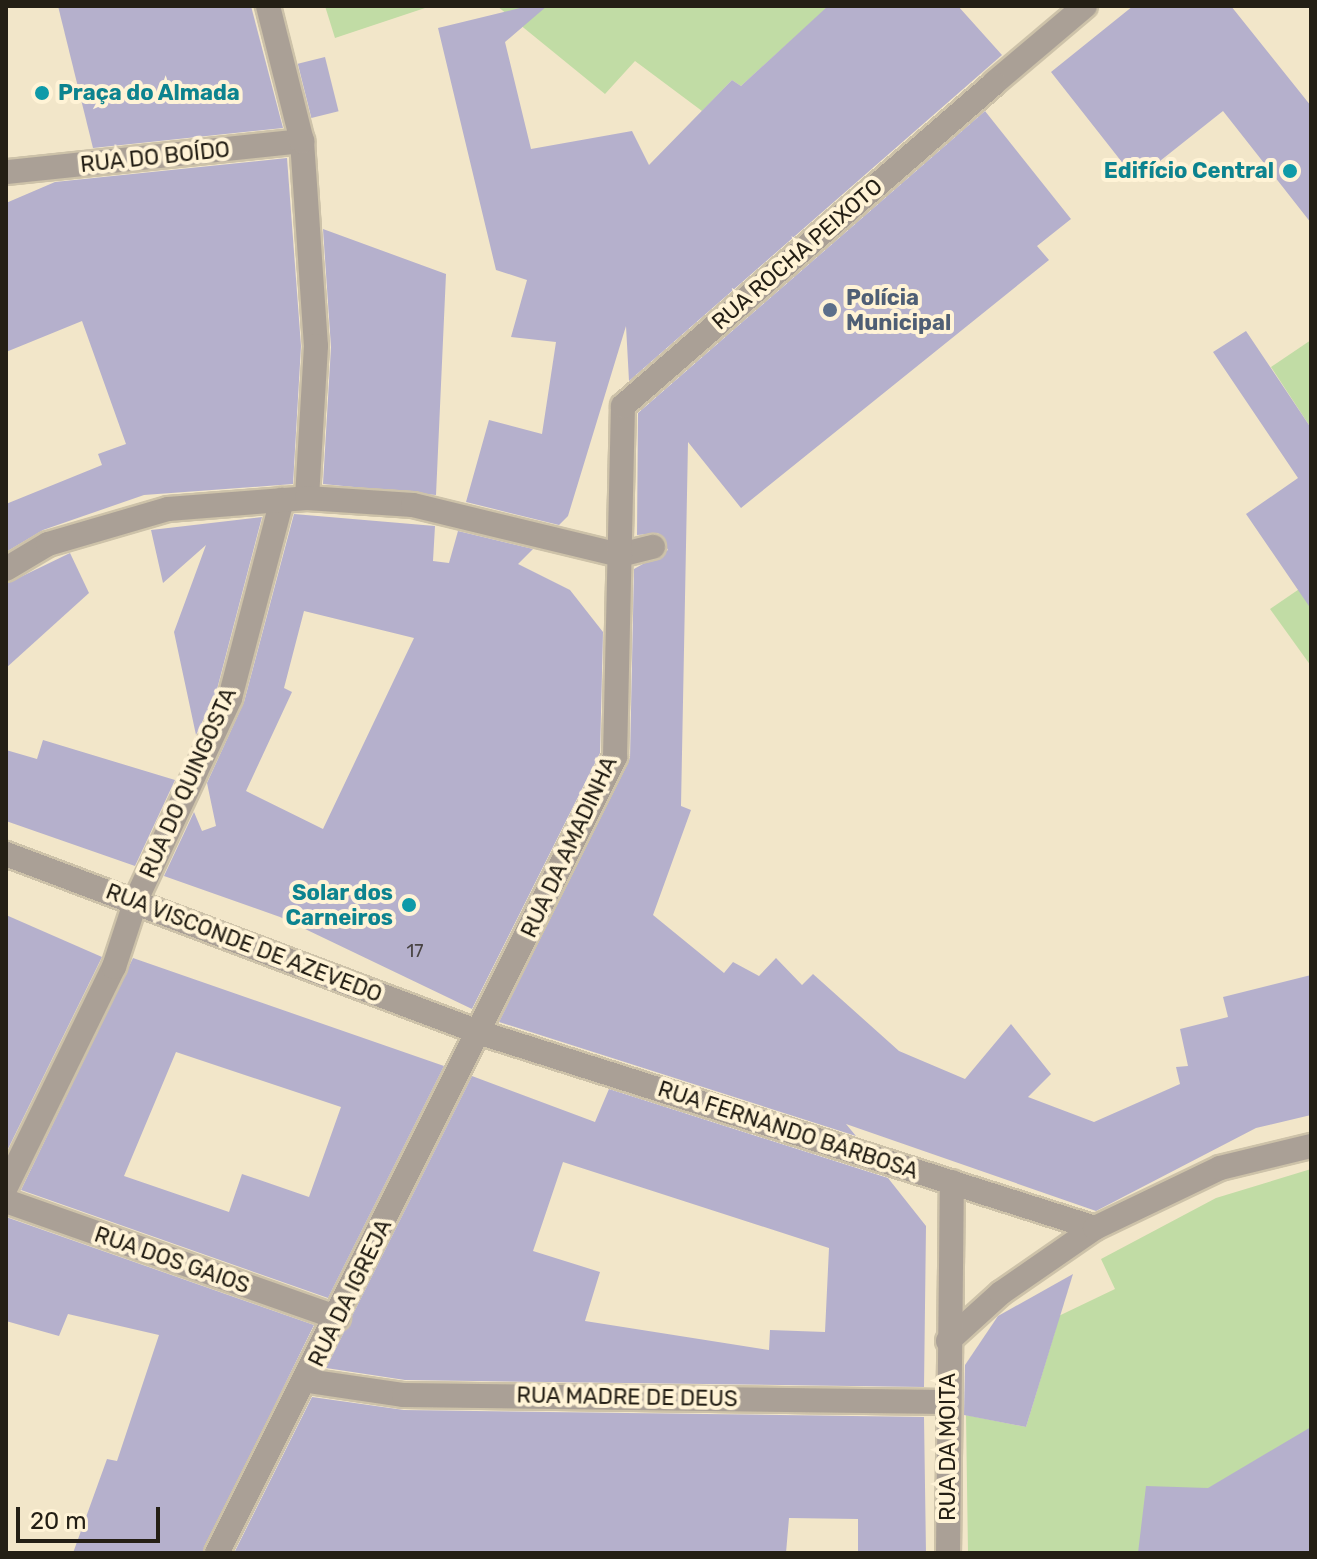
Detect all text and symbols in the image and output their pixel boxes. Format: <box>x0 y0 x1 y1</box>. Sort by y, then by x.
place label: Praça do Almada <box>58 80 240 106</box>
marker: Praça do Almada <box>33 84 51 102</box>
street label: RUA DO BOÍDO <box>79 136 231 178</box>
place label: Edifício Central <box>1104 158 1274 184</box>
marker: Edifício Central <box>1281 162 1299 180</box>
street label: RUA ROCHA PEIXOTO <box>706 172 888 336</box>
place label: Polícia Municipal <box>846 284 951 336</box>
marker: Polícia Municipal <box>821 301 839 319</box>
street label: RUA DO QUINGOSTA <box>134 684 242 882</box>
street label: RUA DA AMADINHA <box>515 751 623 943</box>
street label: RUA VISCONDE DE AZEVEDO <box>101 878 387 1008</box>
place label: Solar dos Carneiros <box>286 879 393 930</box>
marker: Solar dos Carneiros <box>400 896 418 914</box>
house number: 17 <box>407 940 423 962</box>
street label: RUA FERNANDO BARBOSA <box>654 1075 922 1185</box>
street label: RUA DA IGREJA <box>303 1214 397 1372</box>
street label: RUA DOS GAIOS <box>91 1221 253 1299</box>
street label: RUA DA MOITA <box>935 1373 961 1521</box>
street label: RUA MADRE DE DEUS <box>516 1382 738 1412</box>
scale bar <box>20 1491 164 1541</box>
text: 20 m <box>30 1507 87 1535</box>

